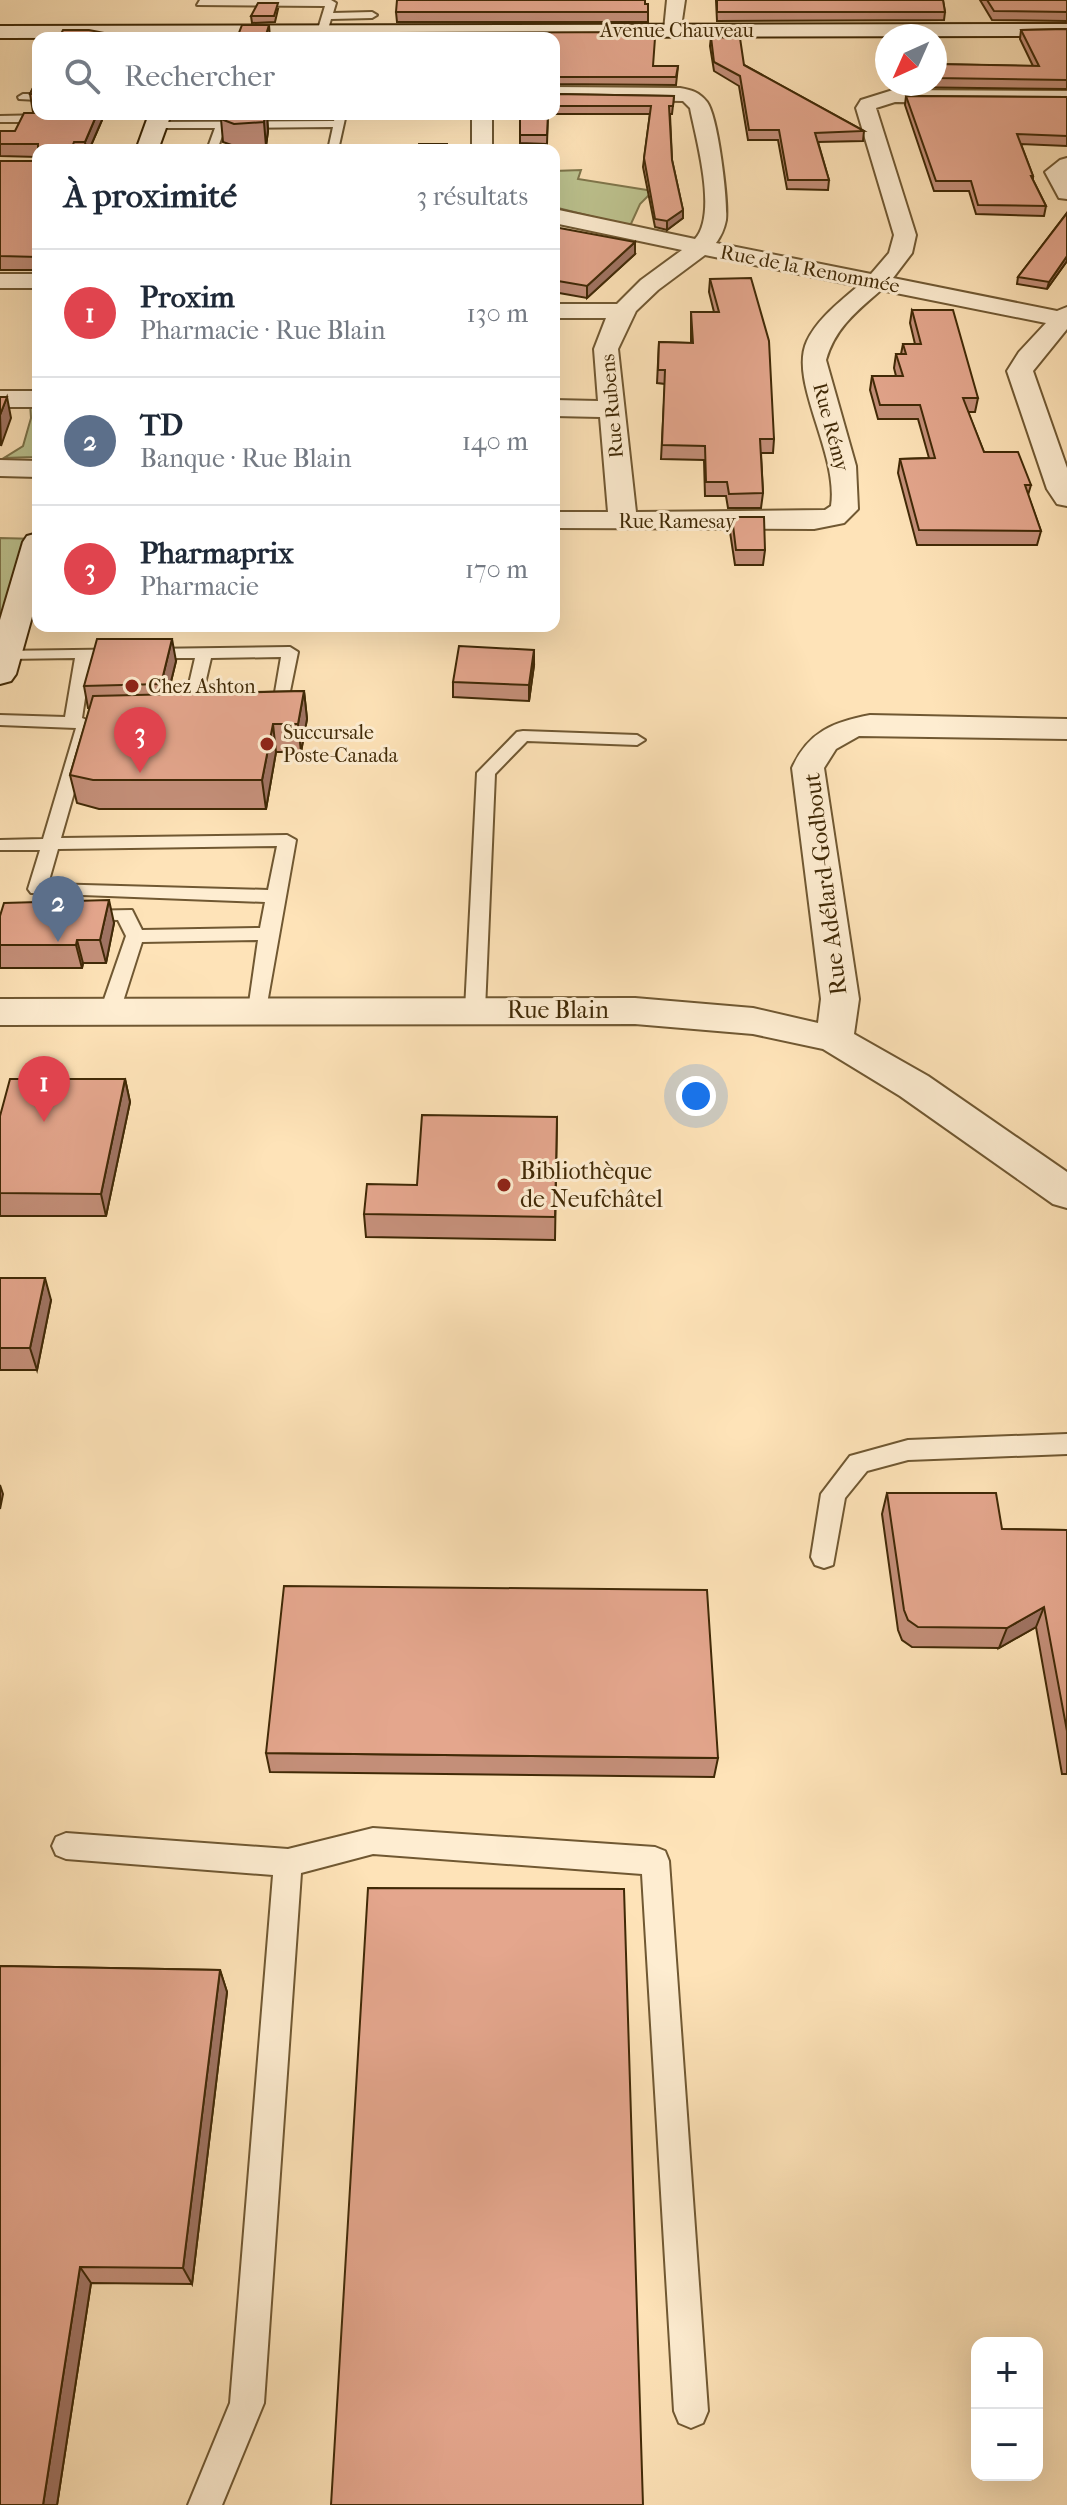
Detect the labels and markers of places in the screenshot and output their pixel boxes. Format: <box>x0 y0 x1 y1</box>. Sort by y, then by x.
place label: Chez Ashton <box>148 675 256 698</box>
marker: Chez Ashton <box>123 677 141 695</box>
pin: 3 <box>114 707 166 773</box>
place label: Succursale Poste-Canada <box>283 721 399 767</box>
marker: Succursale Poste-Canada <box>258 735 276 753</box>
pin: 2 <box>32 876 84 942</box>
pin: 1 <box>18 1056 70 1122</box>
place label: Bibliothèque de Neufchâtel <box>520 1157 663 1213</box>
marker: Bibliothèque de Neufchâtel <box>495 1176 513 1194</box>

